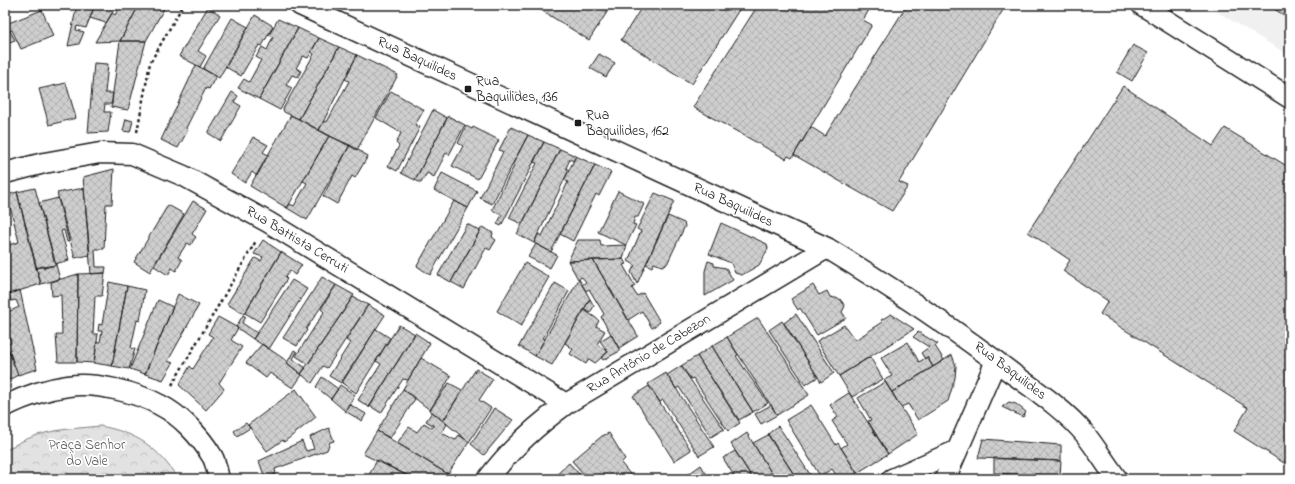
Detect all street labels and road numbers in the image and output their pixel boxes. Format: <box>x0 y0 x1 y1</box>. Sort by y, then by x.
street label: Rua Baquilides <box>373 31 461 87</box>
street label: Rua Baquilides <box>689 177 777 233</box>
street label: Rua Battista Cerruti <box>242 201 352 279</box>
street label: Rua Antônio de Cabezon <box>583 309 715 399</box>
street label: Rua Baquilides <box>969 337 1051 405</box>

